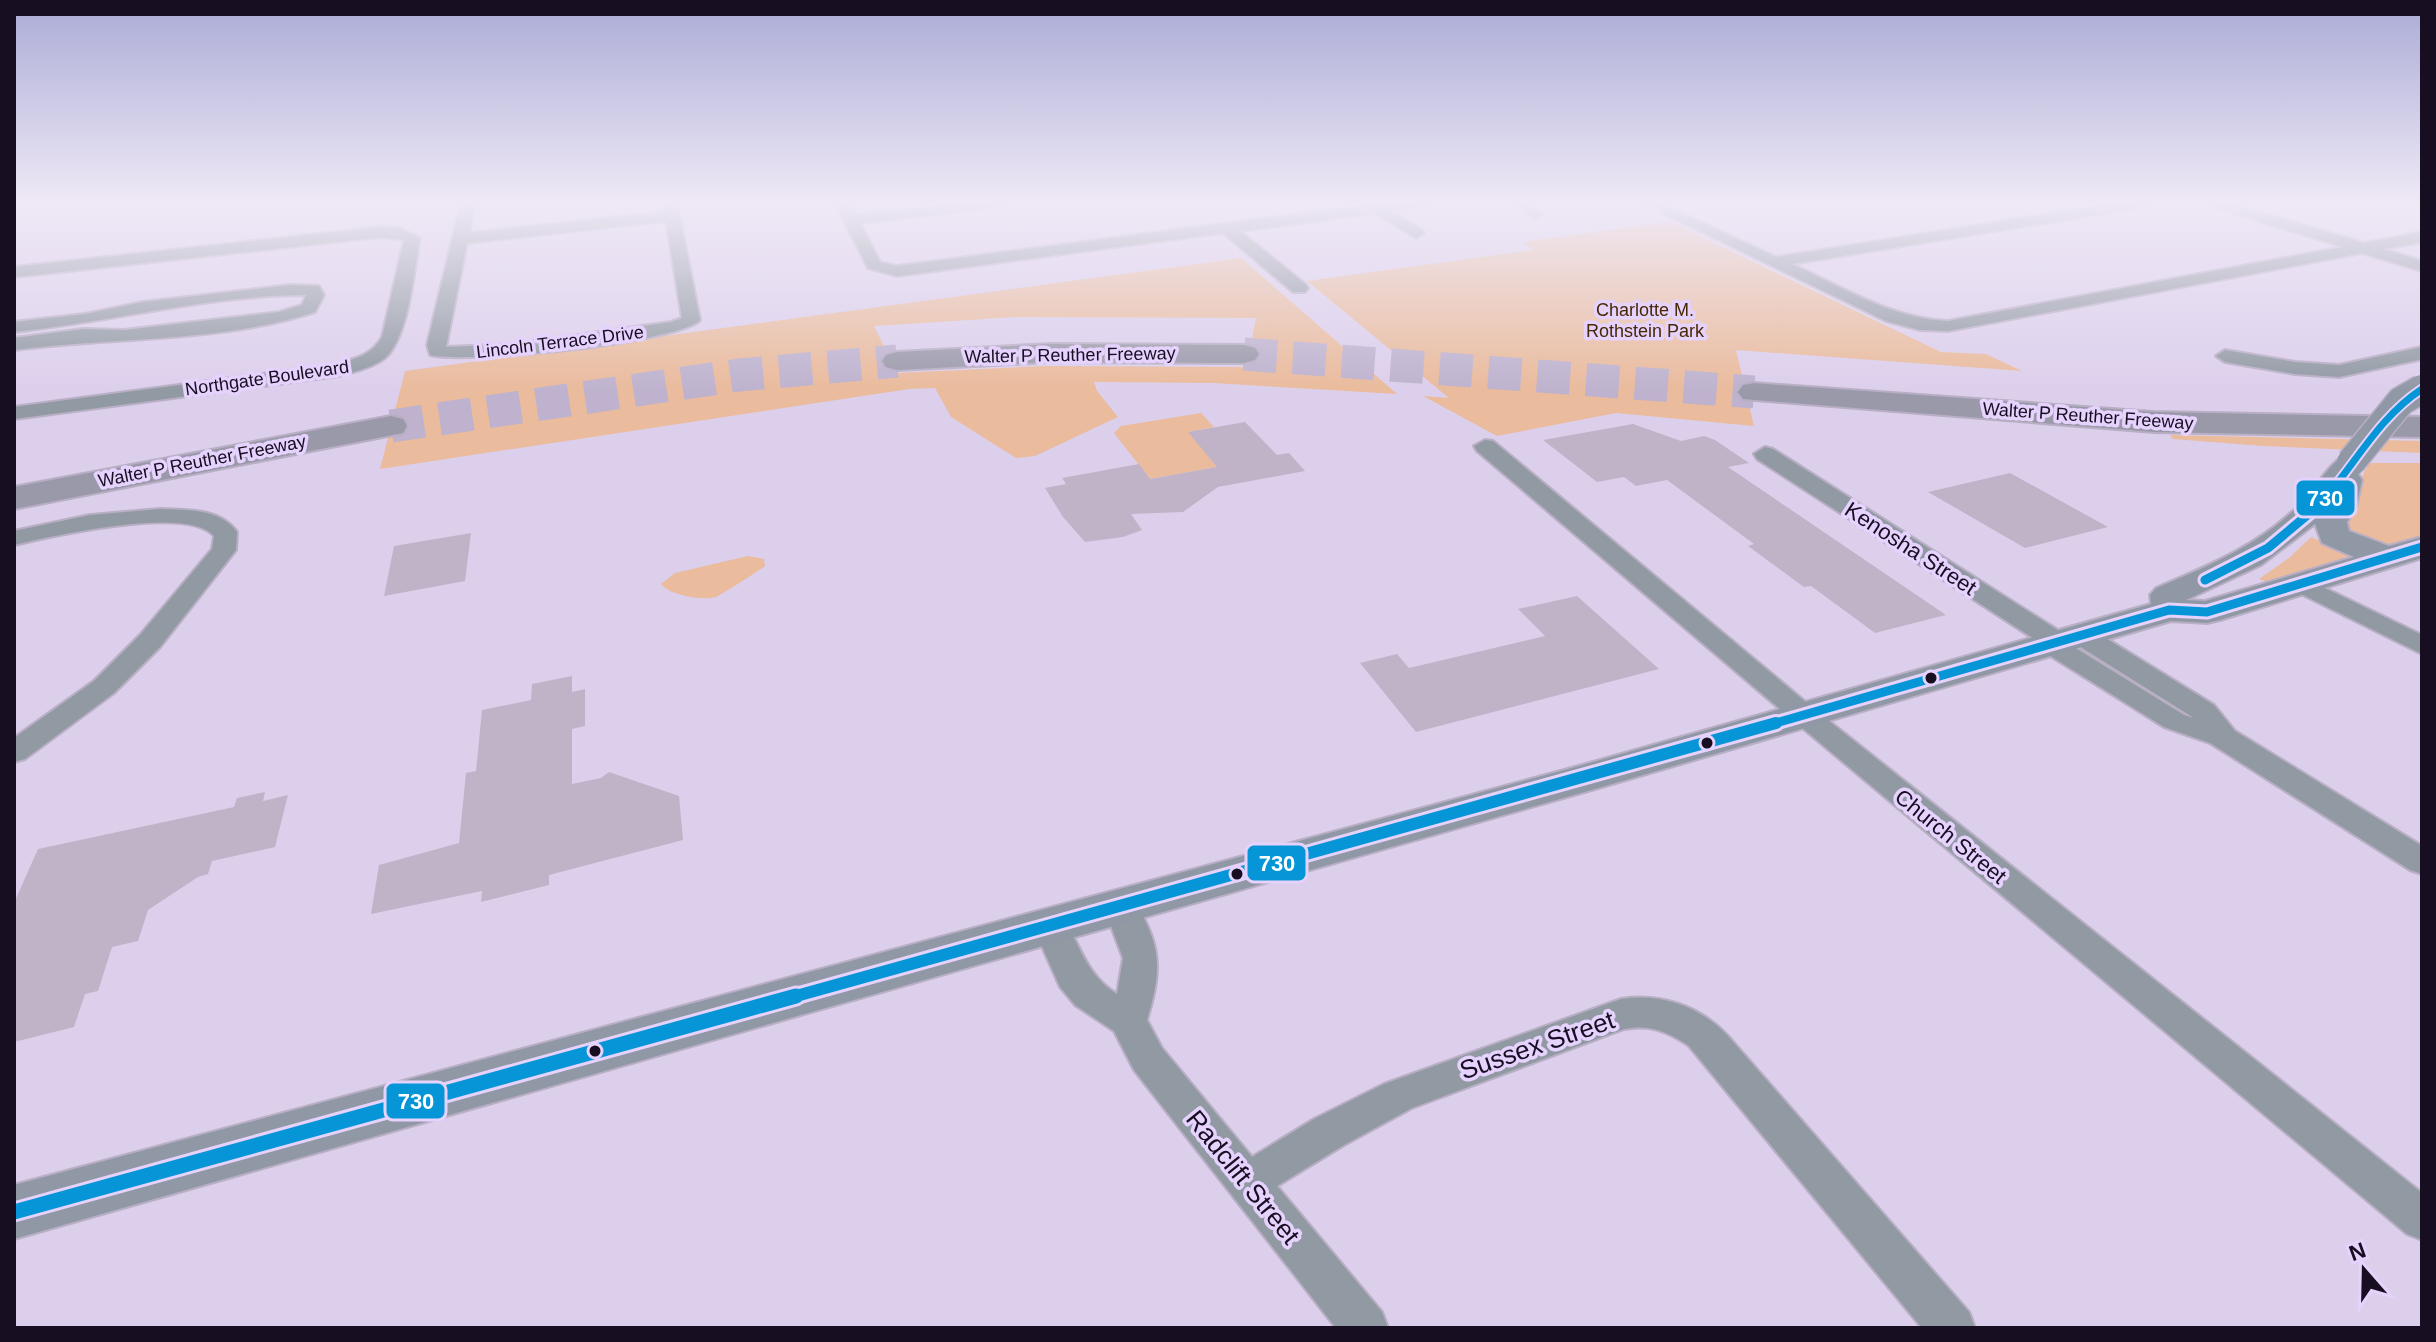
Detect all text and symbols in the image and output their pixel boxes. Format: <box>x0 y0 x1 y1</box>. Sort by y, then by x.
park label: Charlotte M. Rothstein Park <box>1586 300 1705 341</box>
street label: Lincoln Terrace Drive <box>475 322 645 362</box>
street label: Walter P Reuther Freeway <box>964 343 1176 367</box>
street label: Northgate Boulevard <box>184 357 350 399</box>
street label: Walter P Reuther Freeway <box>1982 399 2194 433</box>
street label: Walter P Reuther Freeway <box>96 431 308 491</box>
line badge: 730 <box>2295 479 2356 517</box>
text: 730 <box>2307 486 2343 511</box>
street label: Kenosha Street <box>1840 497 1981 600</box>
unlabelled marker <box>1923 670 1939 686</box>
unlabelled marker <box>1699 735 1715 751</box>
street label: Church Street <box>1890 784 2011 889</box>
line badge: 730 <box>1246 844 1307 882</box>
text: 730 <box>1259 851 1295 876</box>
unlabelled marker <box>1229 866 1245 882</box>
street label: Sussex Street <box>1456 1004 1619 1086</box>
unlabelled marker <box>587 1043 603 1059</box>
line badge: 730 <box>385 1082 446 1120</box>
text: 730 <box>398 1089 434 1114</box>
street label: Radclift Street <box>1180 1104 1307 1250</box>
north arrow <box>2324 1230 2404 1310</box>
text: N <box>2346 1237 2369 1266</box>

